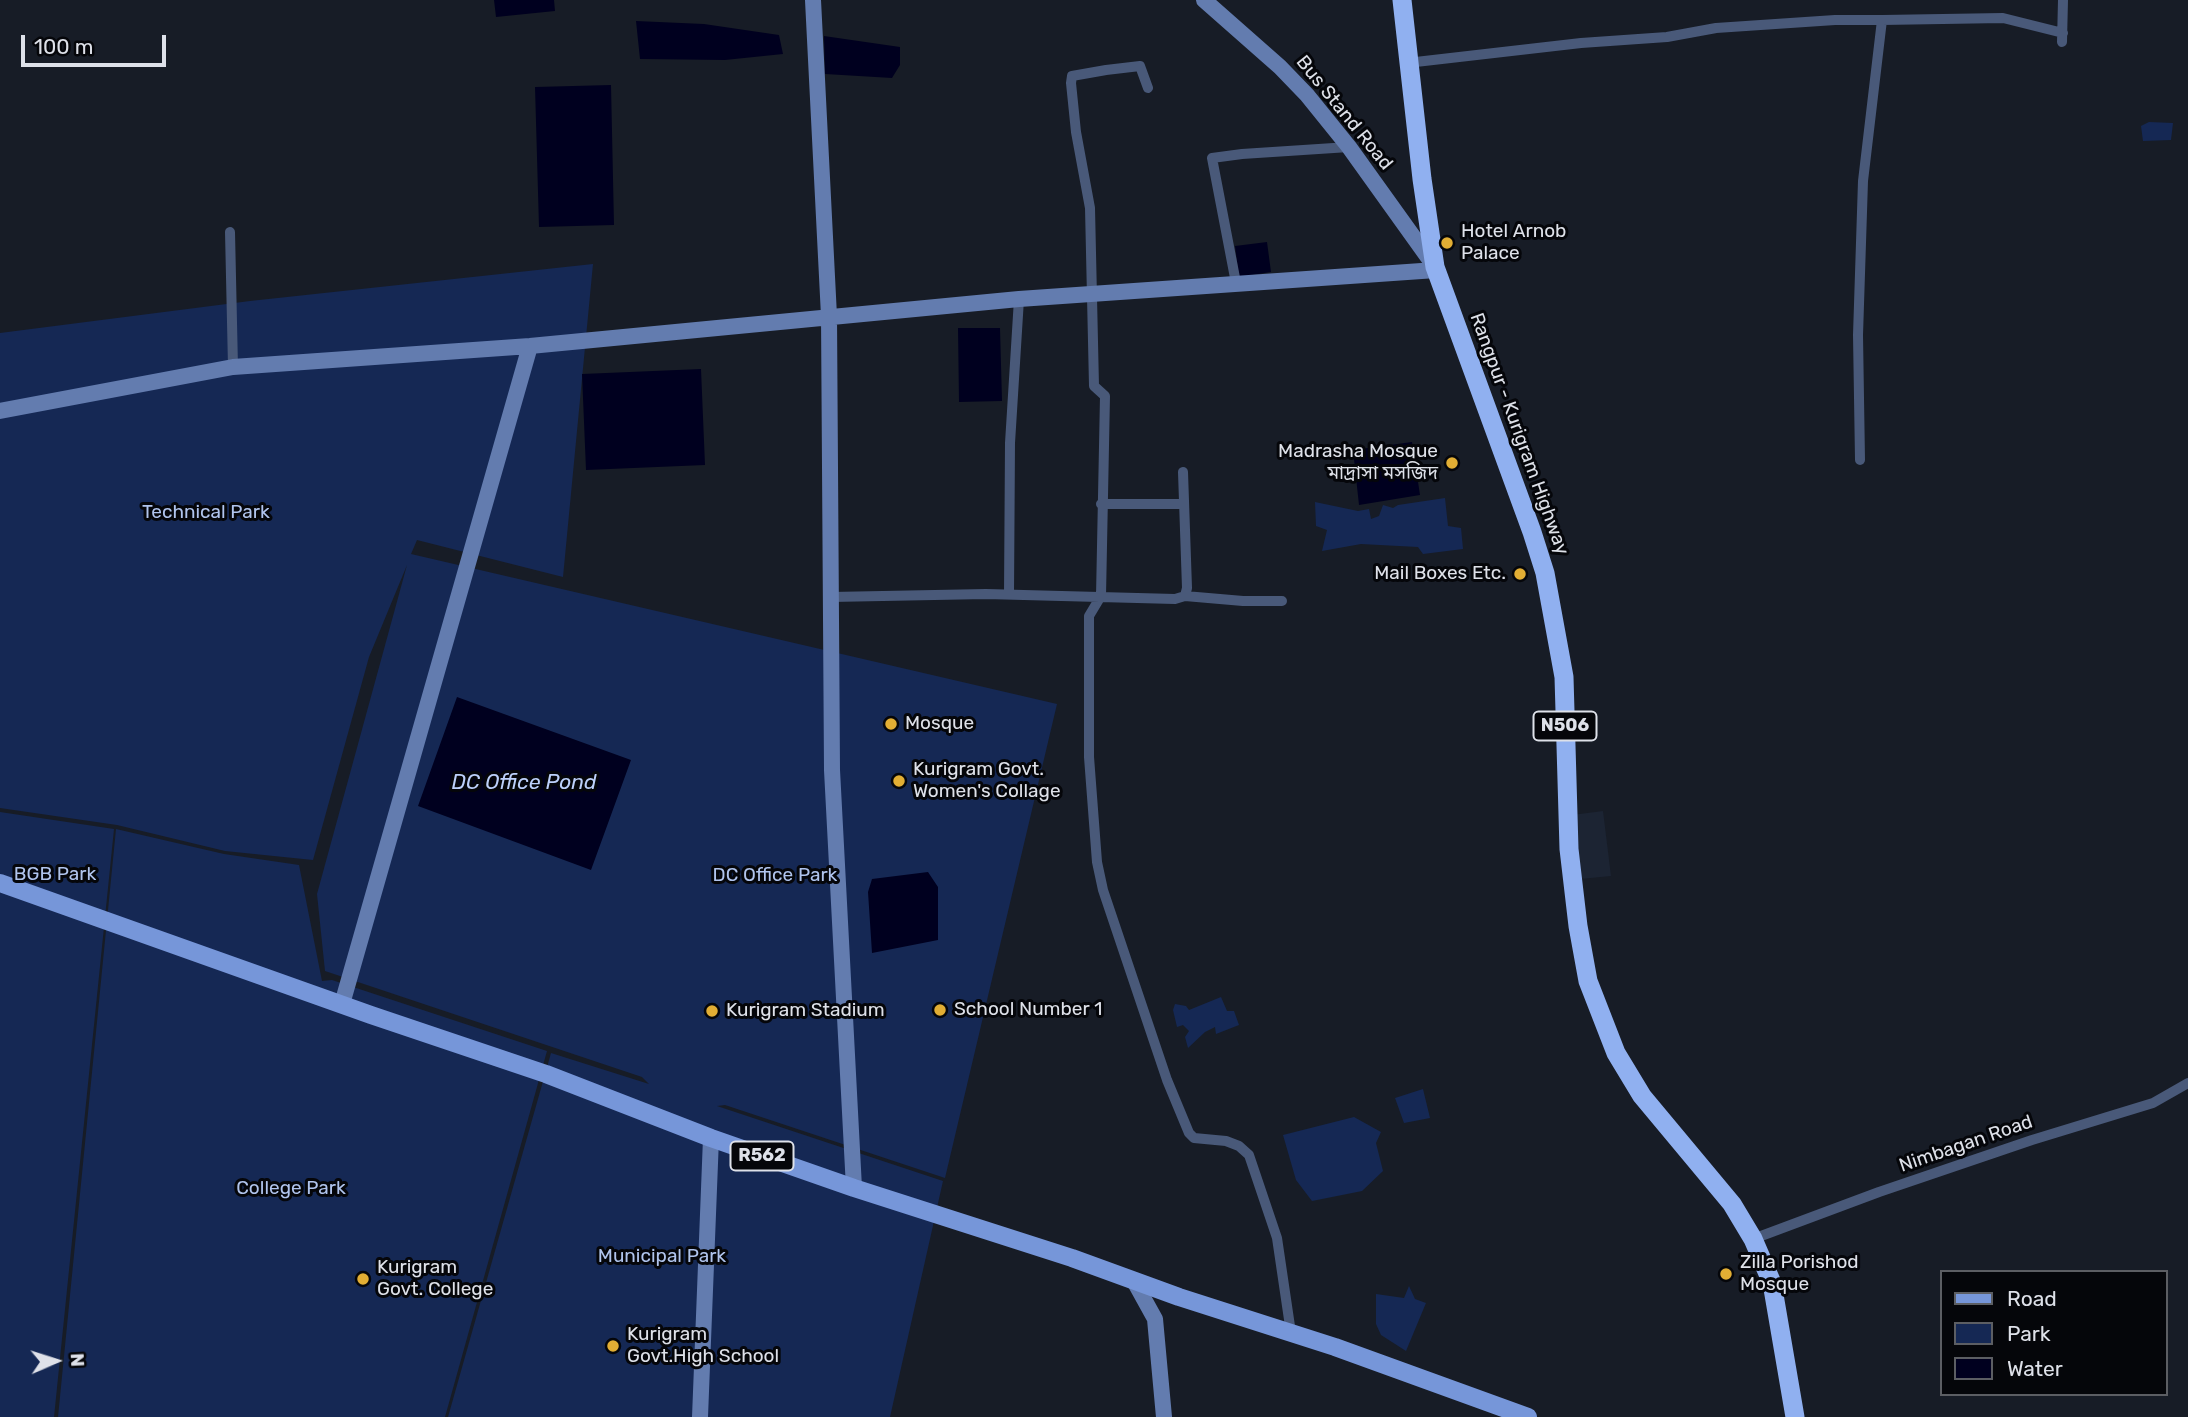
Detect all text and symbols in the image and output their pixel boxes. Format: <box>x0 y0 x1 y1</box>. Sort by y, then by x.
scale bar <box>24 21 170 65</box>
text: 100 m <box>34 34 93 59</box>
street label: Bus Stand Road <box>1291 51 1397 175</box>
place label: Hotel Arnob Palace <box>1461 221 1566 265</box>
marker: Hotel Arnob Palace <box>1439 235 1455 251</box>
street label: Rangpur - Kurigram Highway <box>1465 310 1573 558</box>
place label: Madrasha Mosque মাদ্রাসা মসজিদ <box>1278 441 1438 485</box>
marker: Madrasha Mosque মাদ্রাসা মসজিদ <box>1444 455 1460 471</box>
park label: Technical Park <box>142 502 270 524</box>
place label: Mail Boxes Etc. <box>1374 563 1506 585</box>
marker: Mail Boxes Etc. <box>1512 566 1528 582</box>
road number: N506 <box>1534 712 1596 740</box>
place label: Mosque <box>905 713 974 735</box>
marker: Mosque <box>883 716 899 732</box>
place label: Kurigram Govt. Women's Collage <box>913 759 1061 803</box>
water label: DC Office Pond <box>451 770 597 796</box>
marker: Kurigram Govt. Women's Collage <box>891 773 907 789</box>
park label: BGB Park <box>14 864 96 886</box>
park label: DC Office Park <box>713 865 837 887</box>
place label: School Number 1 <box>954 999 1102 1021</box>
place label: Kurigram Stadium <box>726 1000 885 1022</box>
marker: School Number 1 <box>932 1002 948 1018</box>
marker: Kurigram Stadium <box>704 1003 720 1019</box>
street label: Nimbagan Road <box>1896 1111 2036 1177</box>
road number: R562 <box>730 1142 794 1170</box>
park label: College Park <box>236 1178 346 1200</box>
park label: Municipal Park <box>598 1246 726 1268</box>
place label: Zilla Porishod Mosque <box>1740 1252 1859 1296</box>
place label: Kurigram Govt. College <box>377 1257 493 1301</box>
marker: Zilla Porishod Mosque <box>1718 1266 1734 1282</box>
legend <box>1940 1270 2167 1396</box>
marker: Kurigram Govt. College <box>355 1271 371 1287</box>
text: Road <box>2007 1286 2057 1311</box>
text: Park <box>2007 1321 2051 1346</box>
place label: Kurigram Govt.High School <box>627 1324 779 1368</box>
north arrow <box>21 1326 91 1396</box>
marker: Kurigram Govt.High School <box>605 1338 621 1354</box>
text: N <box>66 1352 89 1367</box>
text: Water <box>2007 1356 2063 1381</box>

